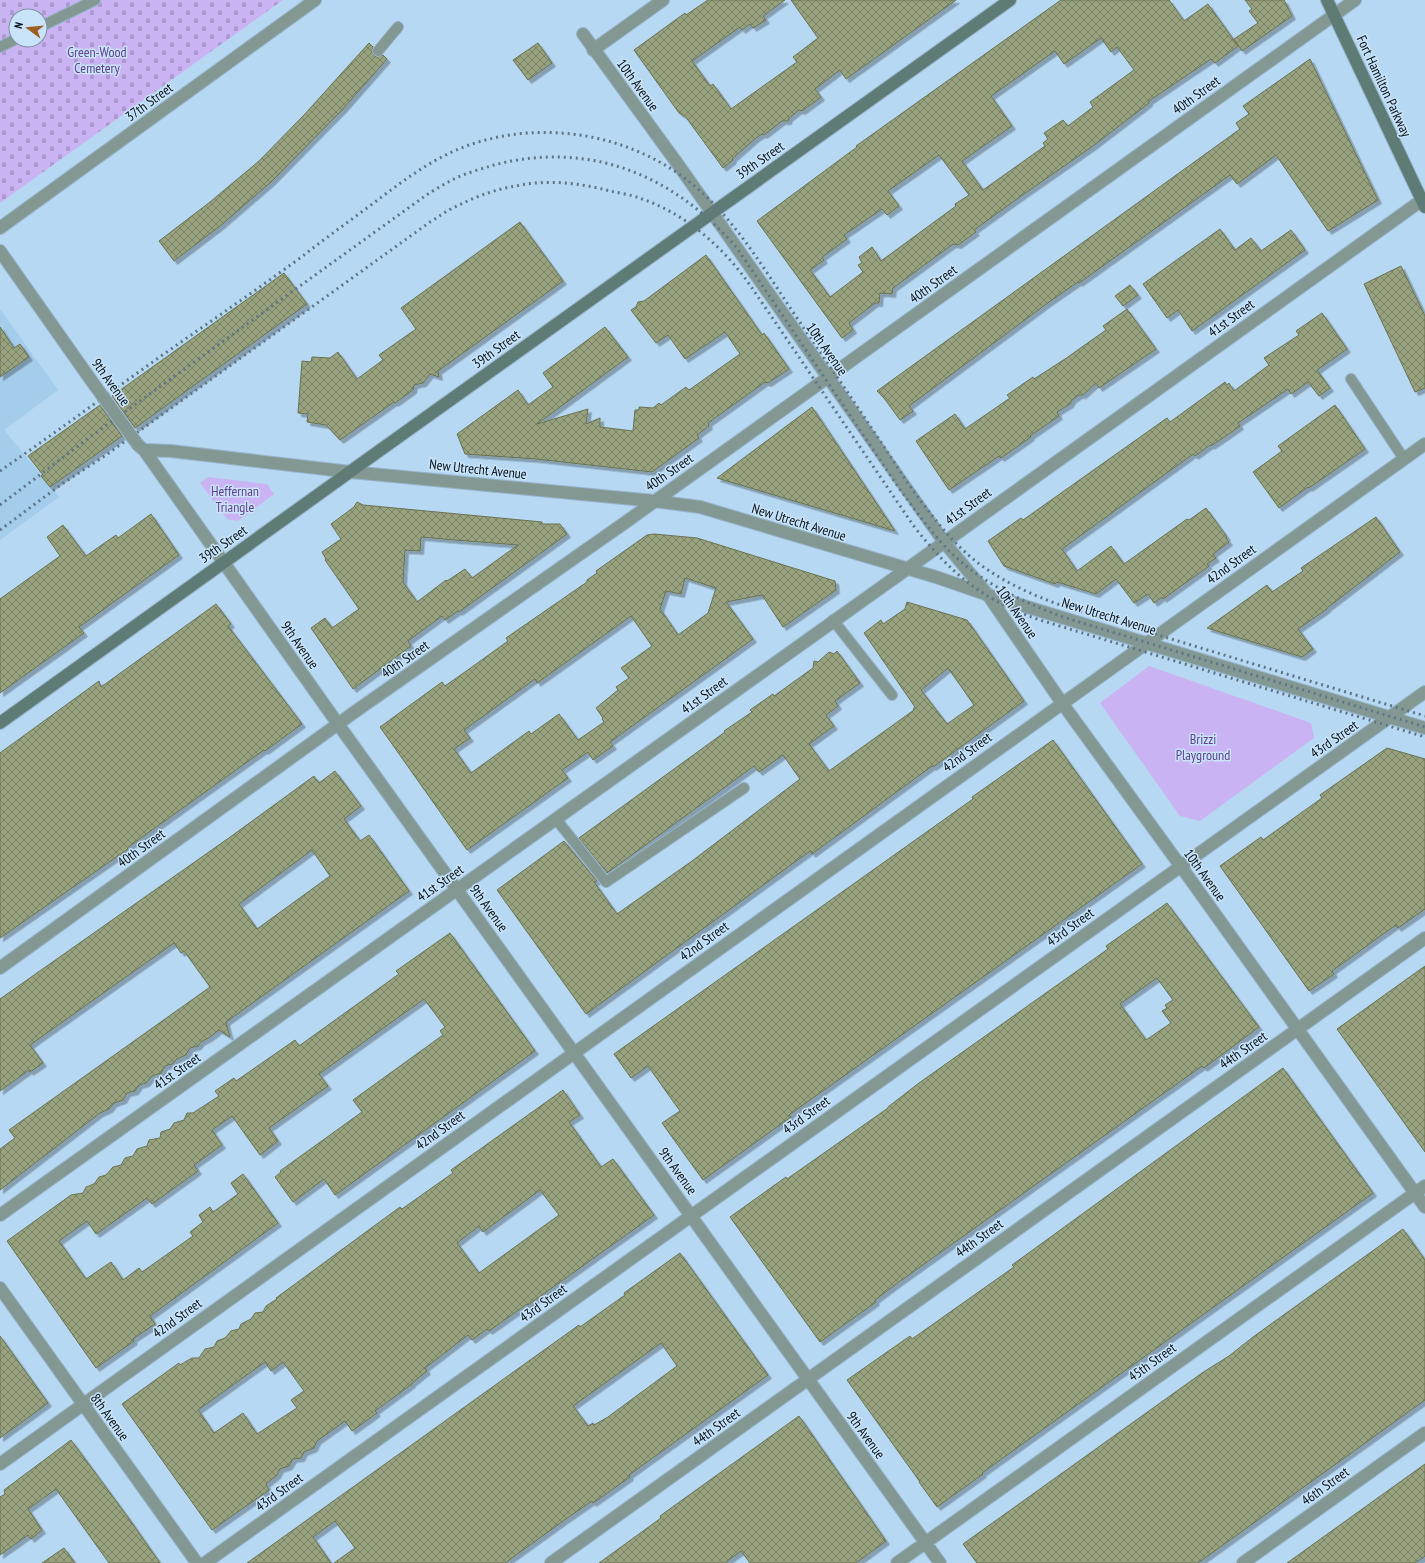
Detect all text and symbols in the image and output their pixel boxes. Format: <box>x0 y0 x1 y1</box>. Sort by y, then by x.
north arrow <box>8 8 48 48</box>
text: N <box>11 20 26 30</box>
street label: Fort Hamilton Parkway <box>1353 32 1416 140</box>
park label: Green-Wood Cemetery <box>67 43 127 77</box>
street label: 10th Avenue <box>613 55 663 115</box>
street label: 40th Street <box>1169 72 1223 118</box>
street label: 37th Street <box>122 79 176 125</box>
street label: 39th Street <box>732 137 788 183</box>
street label: 40th Street <box>906 261 960 307</box>
street label: 41st Street <box>1204 295 1258 341</box>
street label: 10th Avenue <box>802 319 852 379</box>
street label: 39th Street <box>469 326 523 372</box>
street label: 9th Avenue <box>88 355 134 409</box>
street label: 40th Street <box>641 449 697 495</box>
street label: New Utrecht Avenue <box>428 455 528 483</box>
park label: Heffernan Triangle <box>211 482 259 516</box>
street label: 41st Street <box>941 483 995 529</box>
street label: New Utrecht Avenue <box>750 499 849 545</box>
street label: 39th Street <box>195 521 251 567</box>
street label: 42nd Street <box>1203 540 1259 588</box>
street label: 10th Avenue <box>992 582 1042 642</box>
street label: New Utrecht Avenue <box>1060 593 1159 639</box>
street label: 9th Avenue <box>277 618 323 673</box>
street label: 40th Street <box>377 636 433 682</box>
street label: 41st Street <box>677 672 731 718</box>
street label: 43rd Street <box>1307 716 1362 762</box>
street label: 42nd Street <box>939 728 995 776</box>
park label: Brizzi Playground <box>1176 730 1230 764</box>
street label: 40th Street <box>114 825 168 871</box>
street label: 10th Avenue <box>1180 845 1230 905</box>
street label: 41st Street <box>413 860 467 906</box>
street label: 9th Avenue <box>466 881 512 935</box>
street label: 43rd Street <box>1043 904 1097 950</box>
street label: 42nd Street <box>676 917 732 965</box>
street label: 44th Street <box>1215 1027 1271 1073</box>
street label: 41st Street <box>150 1048 204 1094</box>
street label: 43rd Street <box>779 1092 833 1138</box>
street label: 42nd Street <box>412 1106 468 1154</box>
street label: 9th Avenue <box>655 1144 701 1198</box>
street label: 44th Street <box>952 1215 1006 1261</box>
street label: 43rd Street <box>516 1280 570 1326</box>
street label: 42nd Street <box>149 1294 205 1342</box>
street label: 45th Street <box>1125 1339 1179 1385</box>
street label: 8th Avenue <box>87 1390 133 1444</box>
street label: 44th Street <box>689 1404 743 1450</box>
street label: 9th Avenue <box>843 1408 889 1462</box>
street label: 46th Street <box>1298 1463 1352 1509</box>
street label: 43rd Street <box>252 1469 306 1515</box>

